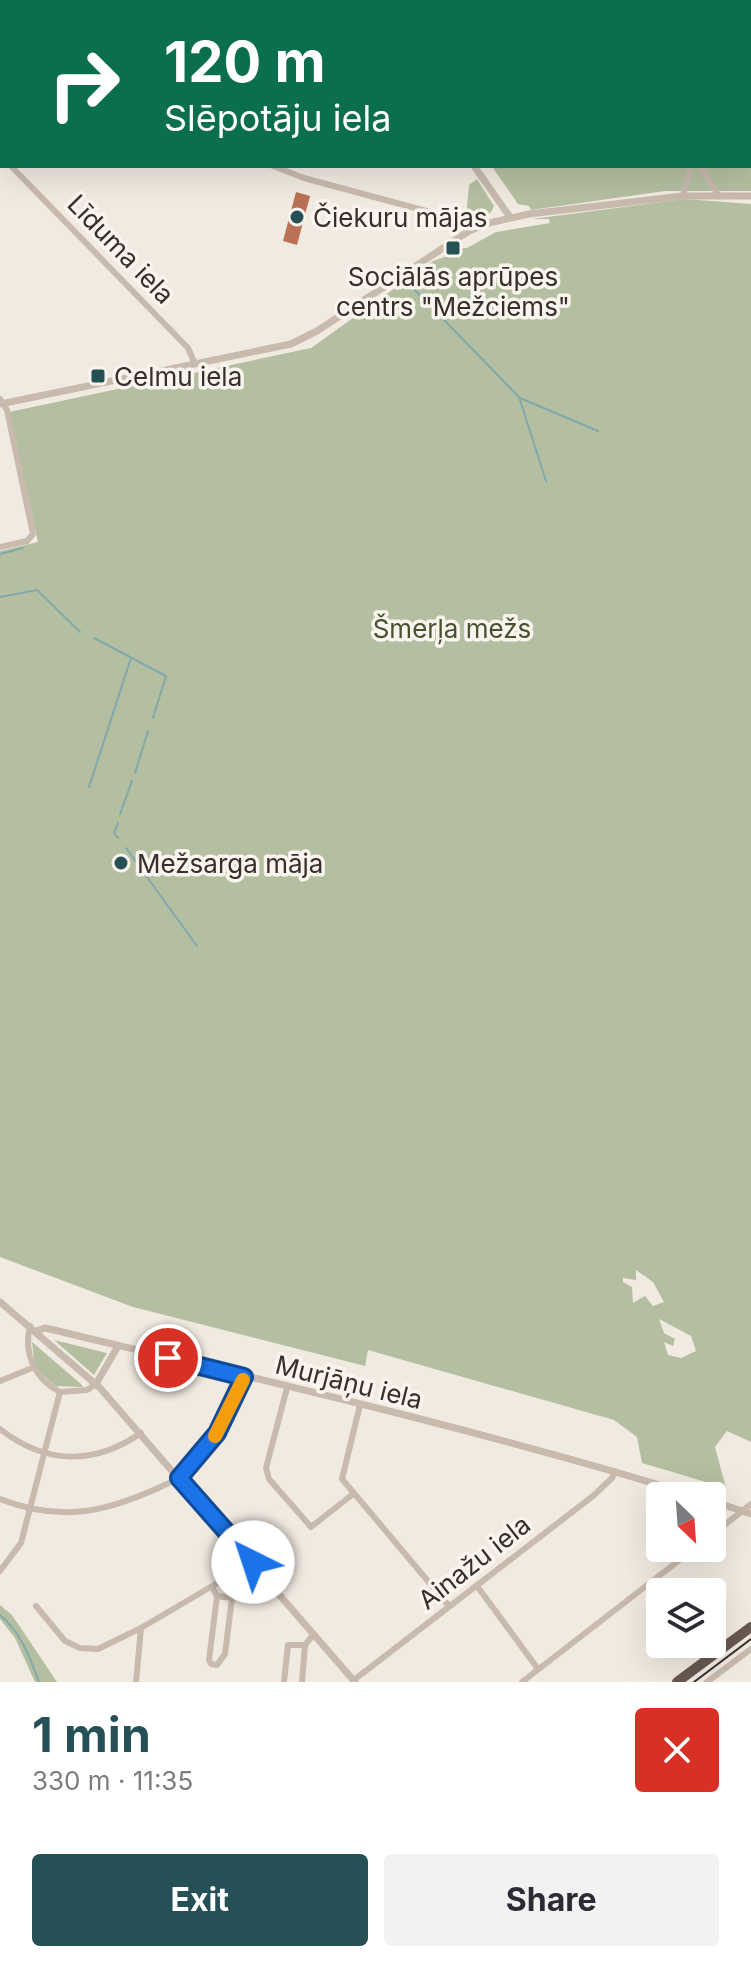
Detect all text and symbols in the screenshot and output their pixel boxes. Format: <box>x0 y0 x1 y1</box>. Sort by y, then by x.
text: 120 m <box>164 28 326 96</box>
icon: right <box>32 32 136 136</box>
text: Slēpotāju iela <box>164 96 391 140</box>
street label: Līduma iela <box>61 188 181 310</box>
place label: Čiekuru mājas <box>313 202 488 233</box>
marker: Čiekuru mājas <box>288 208 306 226</box>
marker: Sociālās aprūpes centrs "Mežciems" <box>444 239 462 257</box>
place label: Sociālās aprūpes centrs "Mežciems" <box>336 261 570 322</box>
place label: Celmu iela <box>114 361 242 392</box>
marker: Celmu iela <box>89 367 107 385</box>
park label: Šmerļa mežs <box>373 613 531 645</box>
place label: Mežsarga māja <box>137 848 323 879</box>
marker: Mežsarga māja <box>112 854 130 872</box>
pin <box>134 1324 202 1392</box>
icon: arrive <box>146 1336 190 1380</box>
street label: Murjāņu iela <box>272 1349 426 1416</box>
north arrow <box>646 1482 726 1562</box>
map controls <box>646 1482 726 1658</box>
street label: Ainažu iela <box>412 1509 536 1615</box>
position arrow <box>211 1520 295 1604</box>
button: layers <box>646 1578 726 1658</box>
text: 1 min <box>32 1705 151 1764</box>
button: close <box>635 1708 719 1792</box>
text: 330 m · 11:35 <box>32 1765 193 1796</box>
button: Exit <box>32 1854 368 1946</box>
button: Share <box>384 1854 719 1946</box>

